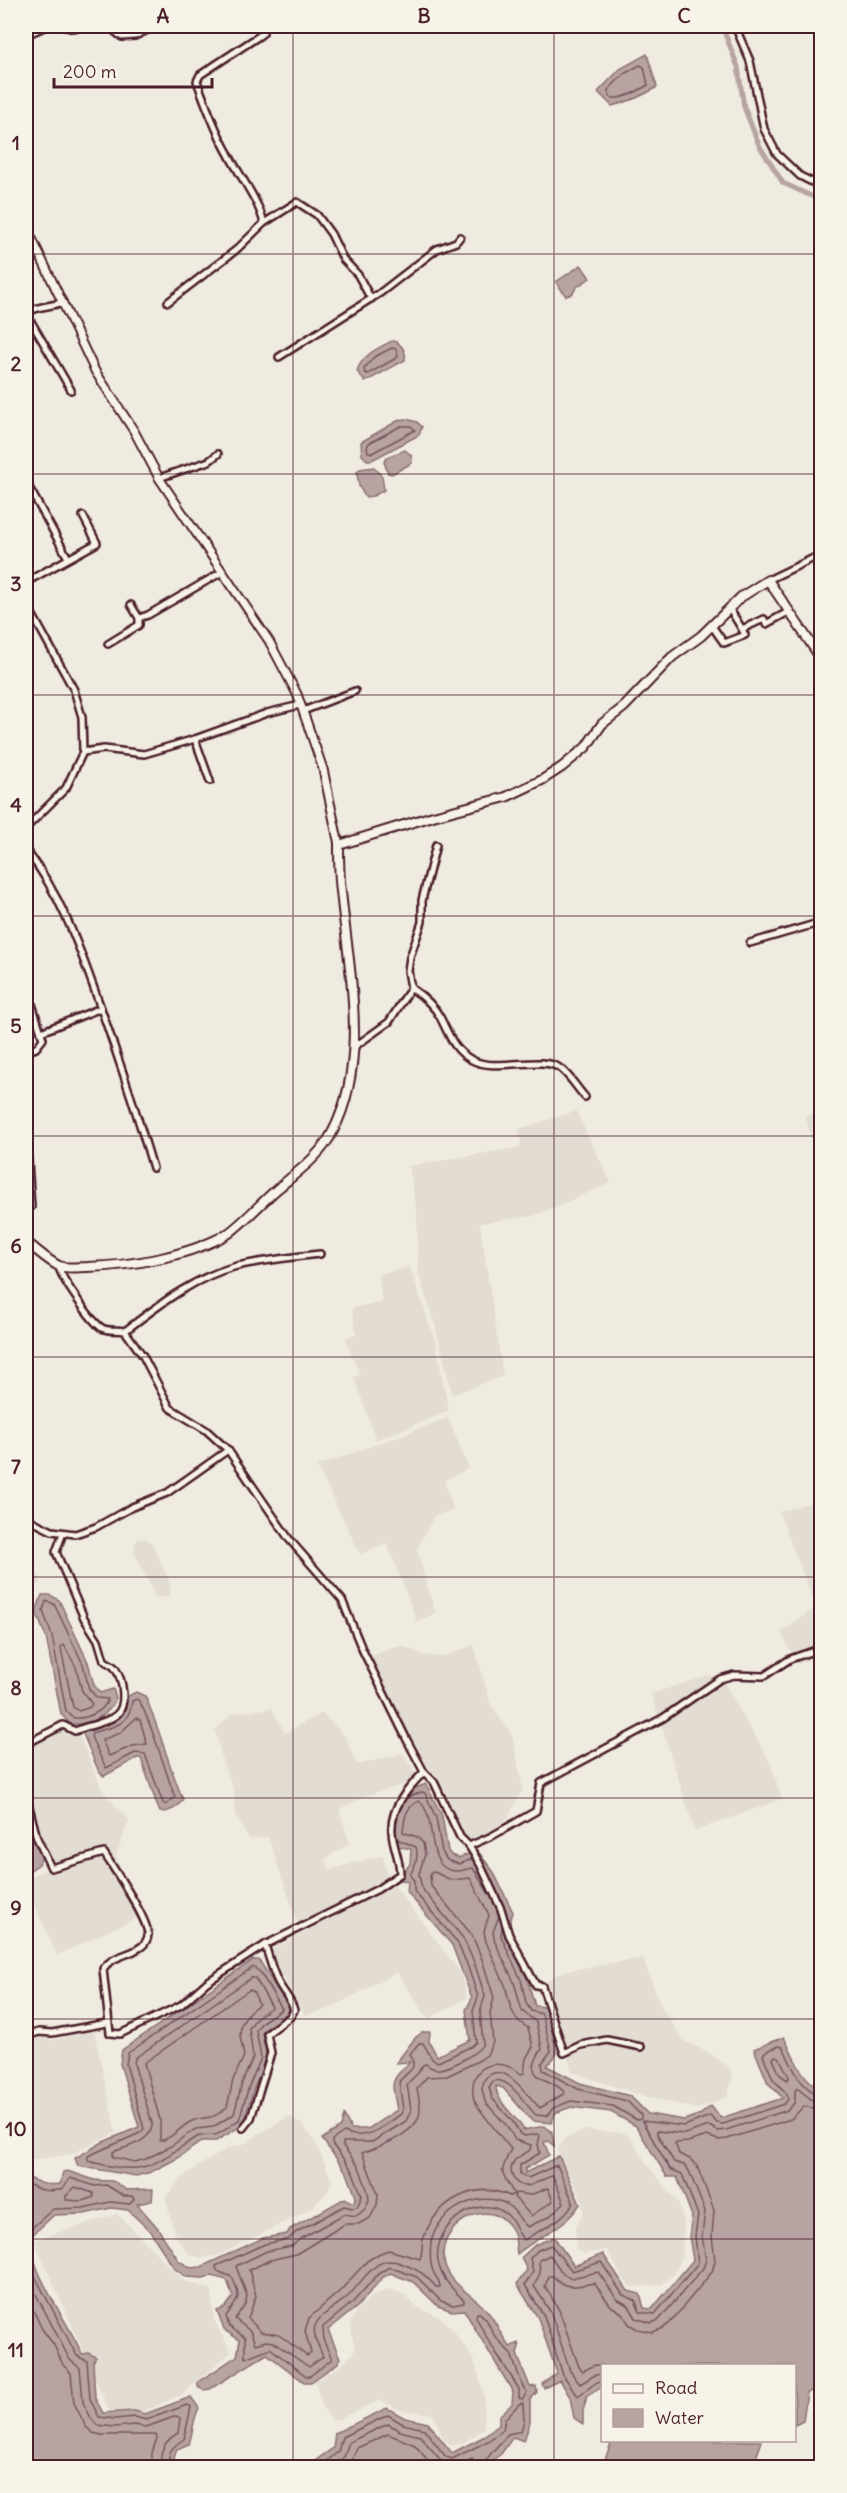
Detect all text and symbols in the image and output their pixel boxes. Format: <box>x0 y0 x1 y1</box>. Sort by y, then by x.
text: A <box>157 3 170 28</box>
text: B <box>417 3 431 28</box>
text: C <box>677 3 691 28</box>
scale bar <box>54 51 212 89</box>
text: 200 m <box>63 60 117 83</box>
text: 1 <box>12 130 20 155</box>
text: 2 <box>11 351 22 376</box>
text: 3 <box>10 571 22 596</box>
text: 4 <box>10 792 22 817</box>
text: 5 <box>10 1013 22 1038</box>
text: 6 <box>10 1233 22 1258</box>
text: 7 <box>11 1454 21 1479</box>
text: 8 <box>10 1675 22 1700</box>
text: 9 <box>10 1895 22 1920</box>
text: 10 <box>5 2116 27 2141</box>
text: 11 <box>8 2337 24 2362</box>
legend <box>601 2364 796 2442</box>
text: Road <box>655 2376 698 2399</box>
text: Water <box>655 2406 705 2429</box>

